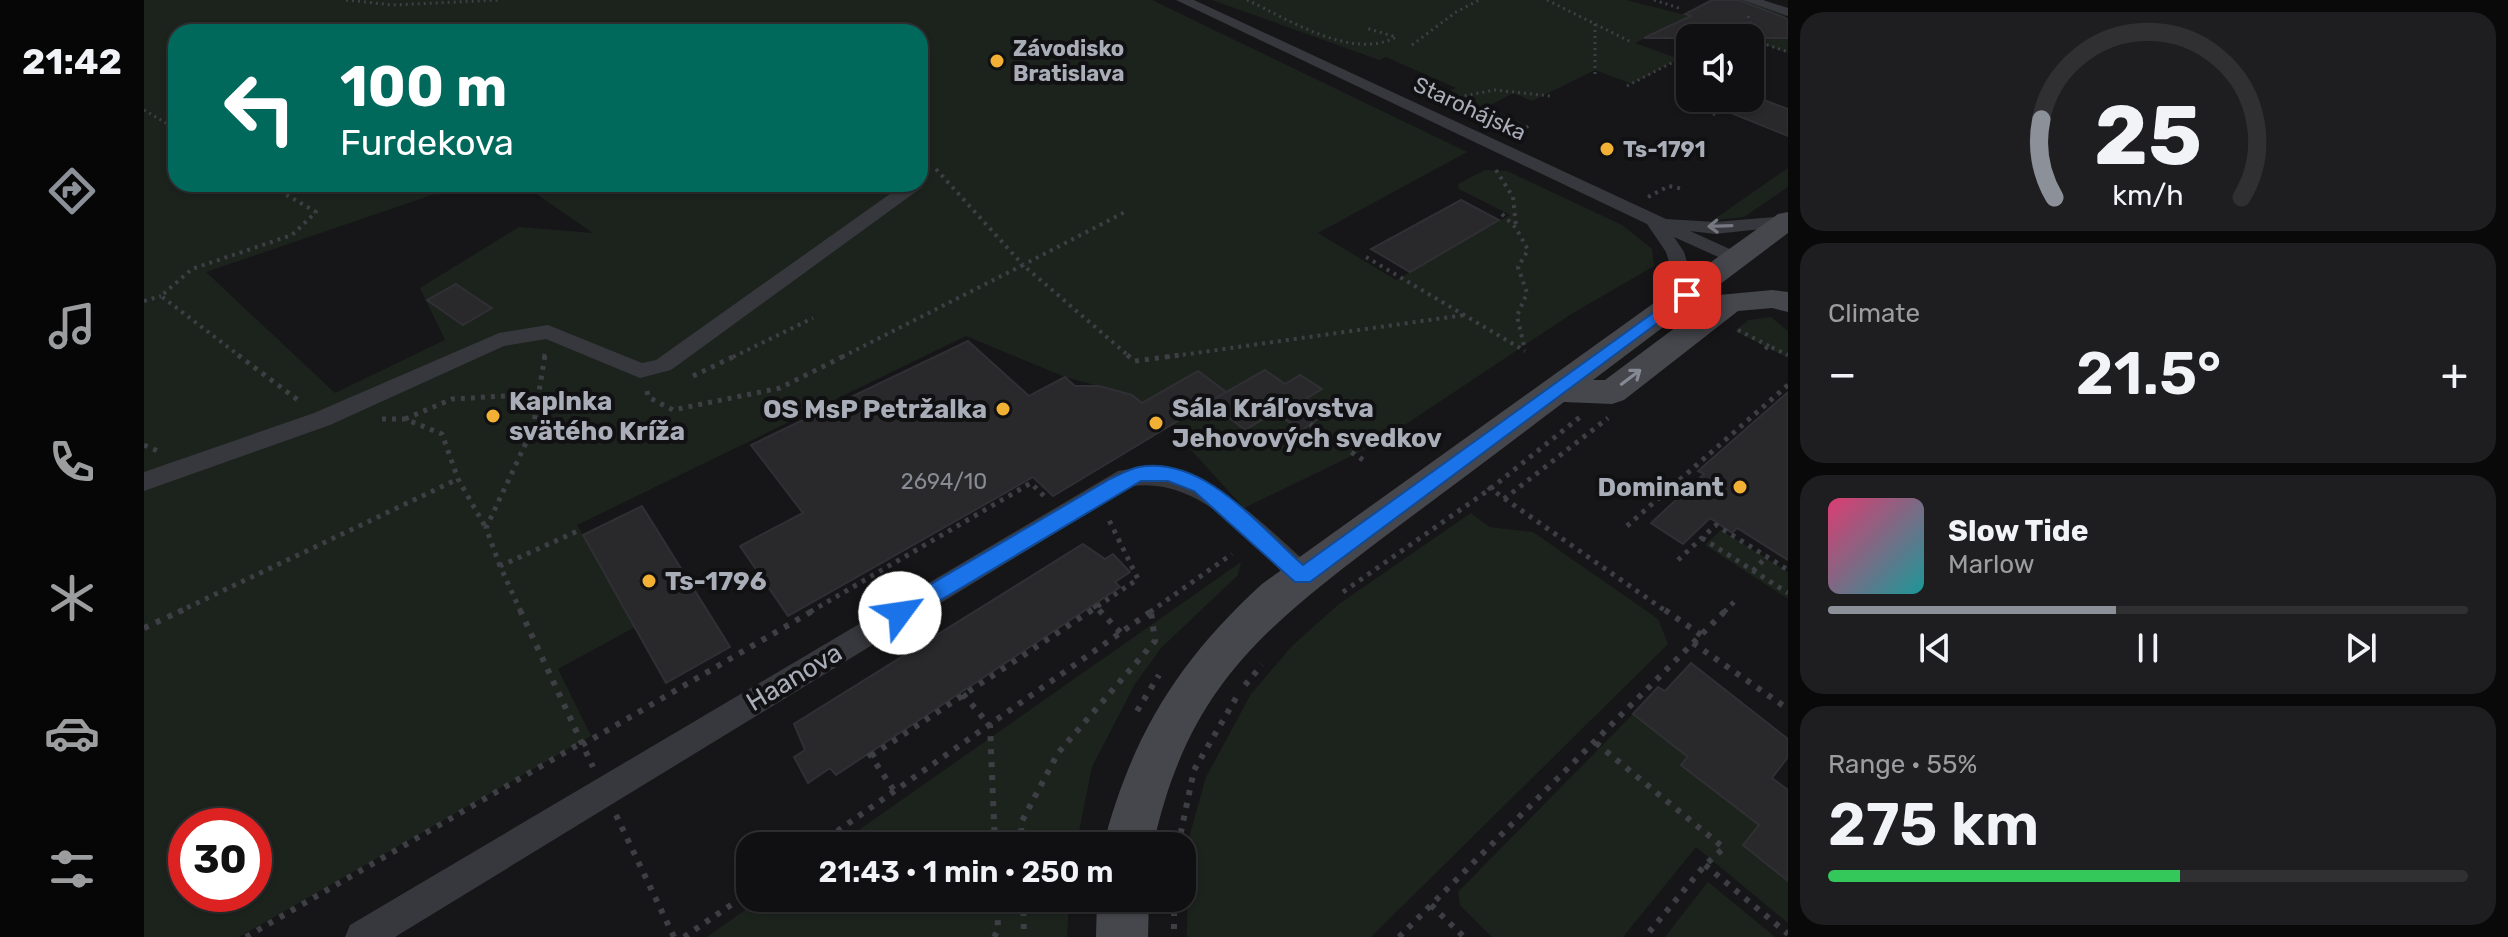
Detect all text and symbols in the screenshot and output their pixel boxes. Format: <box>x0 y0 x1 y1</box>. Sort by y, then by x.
map controls <box>1676 24 1764 112</box>
button: sound <box>1676 24 1764 112</box>
place label: Závodisko Bratislava <box>1013 35 1124 87</box>
text: 21:42 <box>22 40 122 83</box>
marker: Závodisko Bratislava <box>988 52 1006 70</box>
text: 100 m <box>340 54 507 120</box>
icon: left <box>208 56 312 160</box>
street label: Starohájska <box>1409 71 1530 146</box>
text: 25 <box>2094 85 2202 184</box>
text: Furdekova <box>340 121 514 164</box>
place label: Ts-1791 <box>1623 136 1706 163</box>
marker: Ts-1791 <box>1598 140 1616 158</box>
icon: directions <box>44 163 100 219</box>
text: km/h <box>2112 178 2184 212</box>
one-way arrow <box>1707 219 1734 234</box>
pin <box>1653 261 1721 329</box>
icon: arrive <box>1665 273 1709 317</box>
icon: music <box>44 298 100 354</box>
text: Climate <box>1828 298 1920 329</box>
text: 21.5° <box>2076 338 2221 409</box>
text: − <box>1828 348 1857 400</box>
text: + <box>2441 348 2468 400</box>
one-way arrow <box>1620 369 1641 386</box>
place label: Kaplnka svätého Kríža <box>509 386 685 447</box>
place label: Sála Kráľovstva Jehovových svedkov <box>1172 393 1442 454</box>
place label: OS MsP Petržalka <box>763 394 987 425</box>
marker: OS MsP Petržalka <box>994 400 1012 418</box>
marker: Kaplnka svätého Kríža <box>484 407 502 425</box>
marker: Sála Kráľovstva Jehovových svedkov <box>1147 414 1165 432</box>
icon: phone <box>44 434 100 490</box>
house number: 2694/10 <box>901 468 987 495</box>
place label: Dominant <box>1597 472 1724 503</box>
marker: Dominant <box>1731 478 1749 496</box>
text: Slow Tide <box>1948 513 2088 549</box>
text: Marlow <box>1948 549 2035 580</box>
place label: Ts-1796 <box>665 566 767 597</box>
icon: climate <box>44 570 100 626</box>
position arrow <box>858 571 942 655</box>
marker: Ts-1796 <box>640 572 658 590</box>
icon: previous <box>1913 626 1957 670</box>
icon: pause <box>2126 626 2170 670</box>
icon: next <box>2339 626 2383 670</box>
street label: Haanova <box>741 637 848 718</box>
icon: car <box>44 705 100 761</box>
text: Range · 55% <box>1828 749 1977 780</box>
text: 275 km <box>1828 789 2039 860</box>
speed limit sign: 30 <box>168 808 272 912</box>
icon: filters <box>44 841 100 897</box>
text: 21:43 · 1 min · 250 m <box>819 854 1113 890</box>

